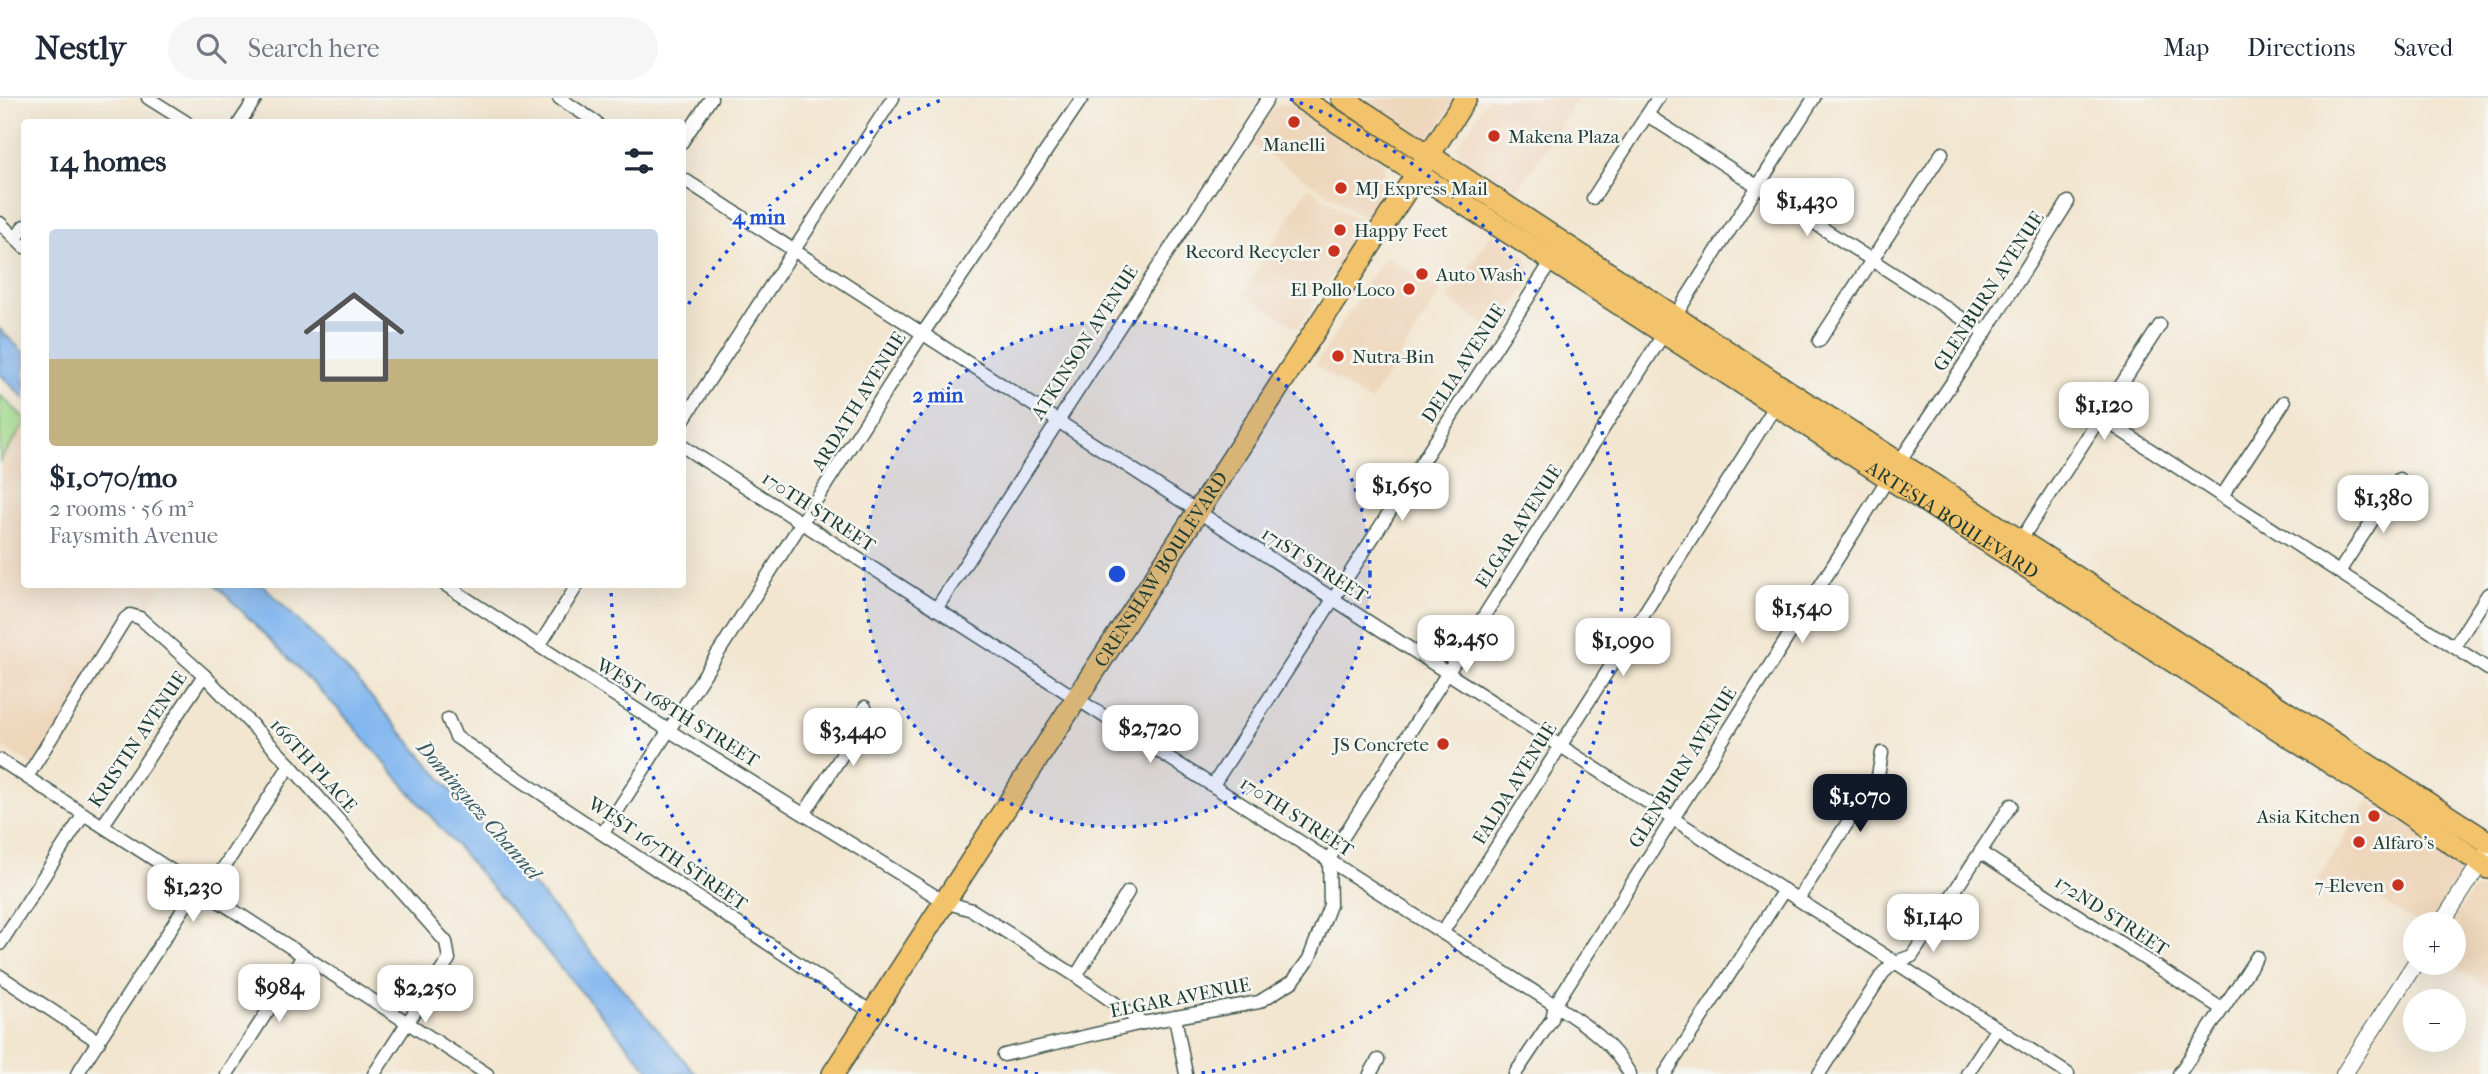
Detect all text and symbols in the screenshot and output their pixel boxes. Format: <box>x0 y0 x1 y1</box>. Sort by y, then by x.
search box <box>168 17 658 80</box>
text: Nestly <box>35 29 126 68</box>
icon: search <box>192 29 230 67</box>
text: Search here <box>248 33 380 64</box>
text: Map <box>2163 34 2209 62</box>
text: Directions <box>2247 34 2355 62</box>
text: Saved <box>2393 34 2453 62</box>
marker: Manelli <box>1286 114 1302 130</box>
place label: Makena Plaza <box>1508 126 1620 148</box>
marker: Makena Plaza <box>1486 128 1502 144</box>
place label: Manelli <box>1263 134 1326 156</box>
icon: filters <box>620 142 658 180</box>
text: 14 homes <box>49 144 166 179</box>
place label: MJ Express Mail <box>1355 178 1488 200</box>
pin: $1,430 <box>1750 178 1864 238</box>
marker: MJ Express Mail <box>1333 180 1349 196</box>
text: $1,430 <box>1776 187 1838 214</box>
text: 4 min <box>732 205 786 230</box>
street label: GLENBURN AVENUE <box>1929 207 2049 376</box>
place label: Happy Feet <box>1354 220 1448 242</box>
marker: Happy Feet <box>1332 222 1348 238</box>
place label: Record Recycler <box>1185 241 1321 263</box>
marker: Record Recycler <box>1326 243 1342 259</box>
street label: ATKINSON AVENUE <box>1026 261 1143 425</box>
place label: Auto Wash <box>1435 264 1523 286</box>
marker: Auto Wash <box>1414 266 1430 282</box>
icon: home <box>291 274 417 400</box>
place label: El Pollo Loco <box>1290 279 1395 301</box>
marker: El Pollo Loco <box>1401 281 1417 297</box>
street label: DELIA AVENUE <box>1417 300 1511 427</box>
street label: ARDATH AVENUE <box>807 328 911 476</box>
place label: Nutra-Bin <box>1352 346 1434 368</box>
marker: Nutra-Bin <box>1330 348 1346 364</box>
pin: $1,120 <box>2047 382 2161 442</box>
text: 2 min <box>912 383 964 407</box>
text: $1,120 <box>2075 391 2133 418</box>
street label: ARTESIA BOULEVARD <box>1861 456 2042 584</box>
text: $1,070/mo <box>49 460 177 495</box>
street label: ELGAR AVENUE <box>1471 460 1567 592</box>
pin: $1,650 <box>1345 464 1459 523</box>
street label: 170TH STREET <box>758 467 879 557</box>
street label: CRENSHAW BOULEVARD <box>1090 468 1233 671</box>
text: $1,650 <box>1372 472 1432 499</box>
pin: $1,380 <box>2326 476 2440 535</box>
text: $1,380 <box>2353 484 2413 511</box>
text: 2 rooms · 56 m² <box>49 495 194 522</box>
text: Faysmith Avenue <box>49 522 218 549</box>
street label: 171ST STREET <box>1257 522 1372 607</box>
centre of rings <box>1105 562 1129 586</box>
pin: $1,540 <box>1745 586 1859 645</box>
text: $1,540 <box>1772 594 1832 621</box>
pin: $2,450 <box>1409 616 1523 675</box>
pin: $1,090 <box>1566 618 1680 678</box>
text: $2,450 <box>1433 624 1499 651</box>
text: $1,090 <box>1591 627 1655 654</box>
street label: WEST 168TH STREET <box>591 653 763 772</box>
street label: KRISTIN AVENUE <box>84 667 192 812</box>
street label: GLENBURN AVENUE <box>1624 682 1742 852</box>
pin: $2,720 <box>1093 706 1207 765</box>
pin: $3,440 <box>796 708 910 768</box>
street label: 166TH PLACE <box>265 714 361 817</box>
text: $2,720 <box>1118 714 1182 741</box>
text: $3,440 <box>819 717 887 744</box>
street label: FALDA AVENUE <box>1468 718 1561 849</box>
water label: Dominguez Channel <box>411 734 548 887</box>
place label: JS Concrete <box>1331 734 1429 756</box>
marker: JS Concrete <box>1435 736 1451 752</box>
street label: 170TH STREET <box>1236 772 1357 862</box>
pin: $1,070 <box>1803 774 1917 834</box>
text: $1,070 <box>1829 783 1891 810</box>
street label: WEST 167TH STREET <box>583 792 751 915</box>
place label: Asia Kitchen <box>2256 806 2360 828</box>
marker: Asia Kitchen <box>2366 808 2382 824</box>
place label: Alfaro's <box>2372 832 2434 854</box>
marker: Alfaro's <box>2351 834 2367 850</box>
pin: $1,230 <box>136 864 250 924</box>
street label: 172ND STREET <box>2051 871 2173 961</box>
text: $1,230 <box>163 873 223 900</box>
place label: 7-Eleven <box>2314 875 2384 897</box>
marker: 7-Eleven <box>2390 877 2406 893</box>
pin: $1,140 <box>1876 894 1990 954</box>
text: $1,140 <box>1903 903 1963 930</box>
map controls <box>2403 912 2466 1052</box>
button: + <box>2403 912 2466 975</box>
pin: $984 <box>238 964 320 1024</box>
pin: $2,250 <box>368 965 482 1025</box>
text: $984 <box>254 973 304 1000</box>
text: $2,250 <box>393 974 457 1001</box>
street label: ELGAR AVENUE <box>1108 974 1253 1022</box>
button: − <box>2403 989 2466 1052</box>

